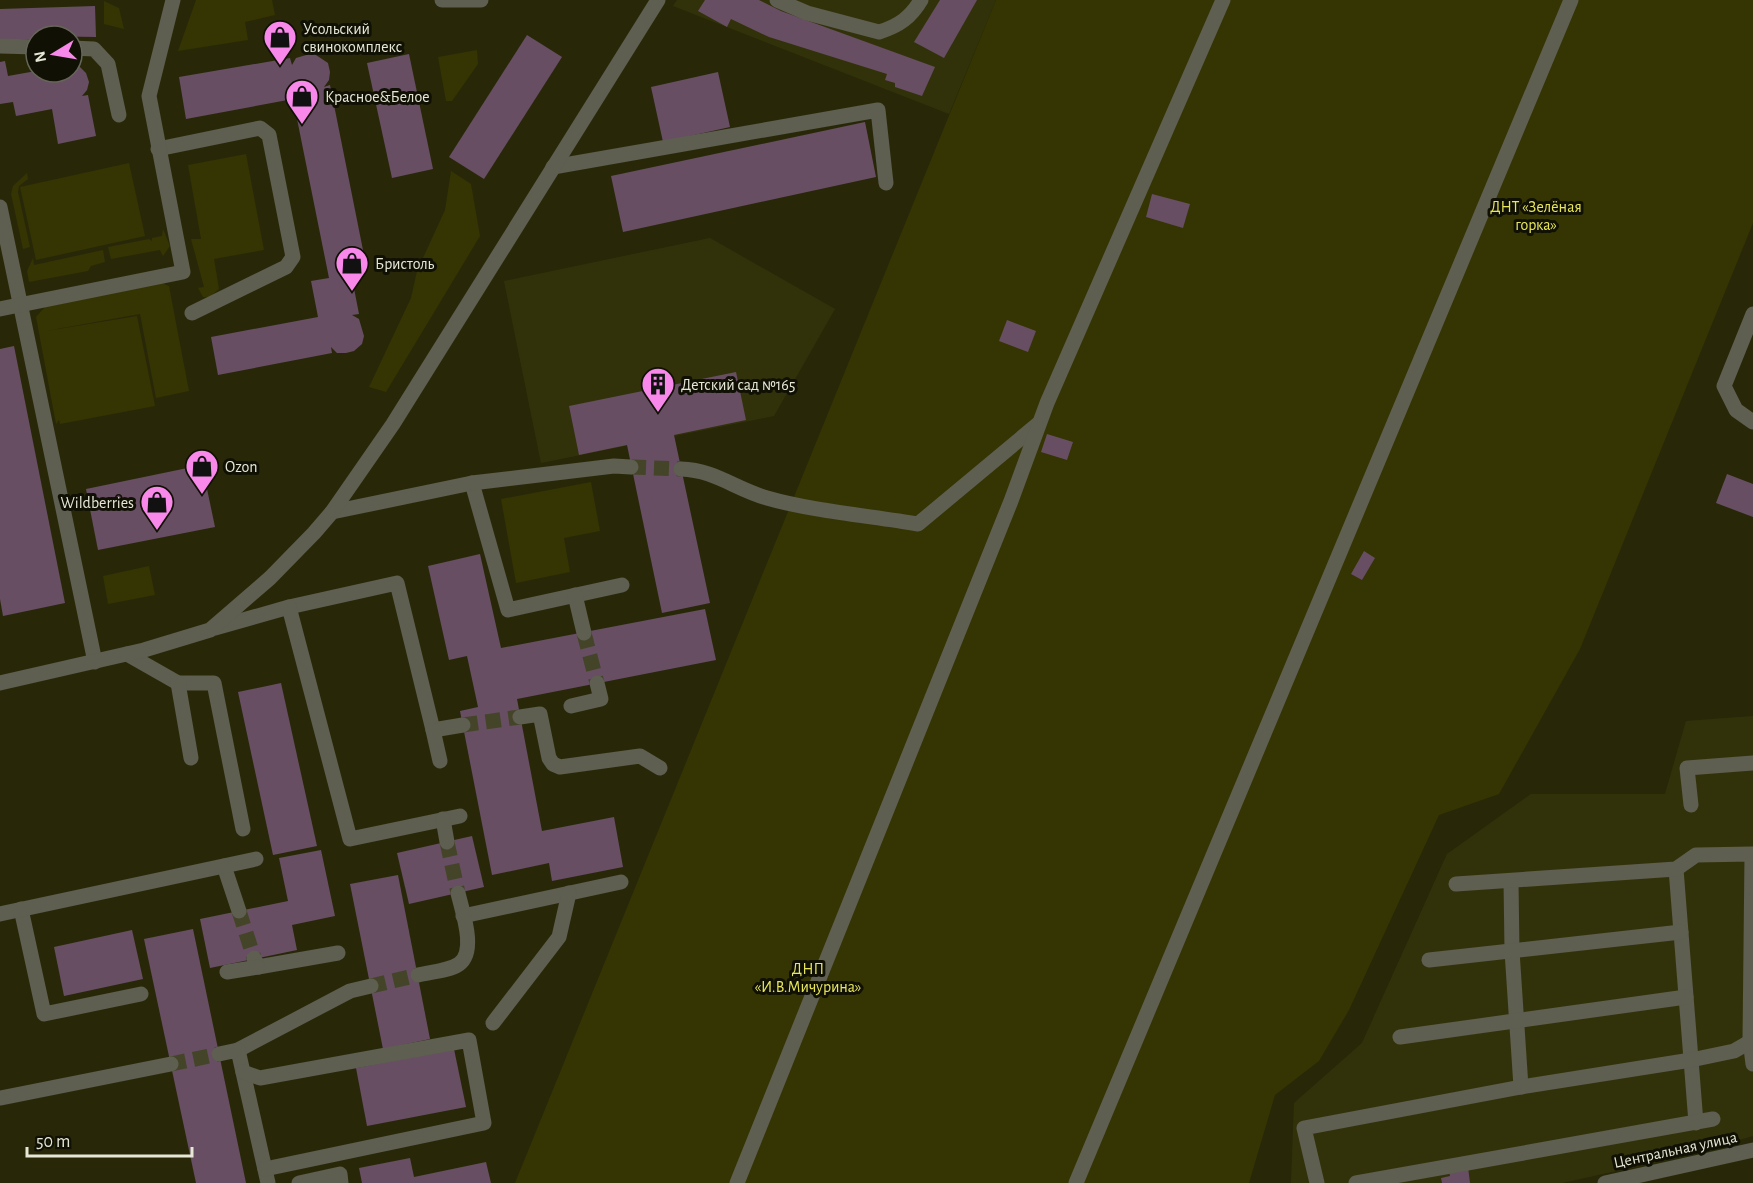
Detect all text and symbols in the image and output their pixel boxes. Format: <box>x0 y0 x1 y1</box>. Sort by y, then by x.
shop icon: Усольский свинокомплекс <box>262 19 298 66</box>
place label: Усольский свинокомплекс <box>303 21 402 55</box>
north arrow <box>24 24 84 84</box>
text: N <box>31 50 49 64</box>
shop icon: Красное&Белое <box>284 78 320 125</box>
place label: Красное&Белое <box>325 89 430 105</box>
park label: ДНТ «Зелёная горка» <box>1490 199 1582 233</box>
shop icon: Бристоль <box>334 245 370 292</box>
place label: Бристоль <box>375 256 435 272</box>
building icon: Детский сад №165 <box>640 366 676 413</box>
place label: Детский сад №165 <box>681 377 795 393</box>
shop icon: Ozon <box>184 448 220 495</box>
place label: Ozon <box>225 459 257 475</box>
shop icon: Wildberries <box>139 484 175 531</box>
place label: Wildberries <box>60 495 134 511</box>
park label: ДНП «И.В.Мичурина» <box>755 961 861 996</box>
scale bar <box>27 1120 192 1158</box>
street label: Центральная улица <box>1612 1129 1739 1172</box>
text: 50 m <box>36 1133 70 1151</box>

